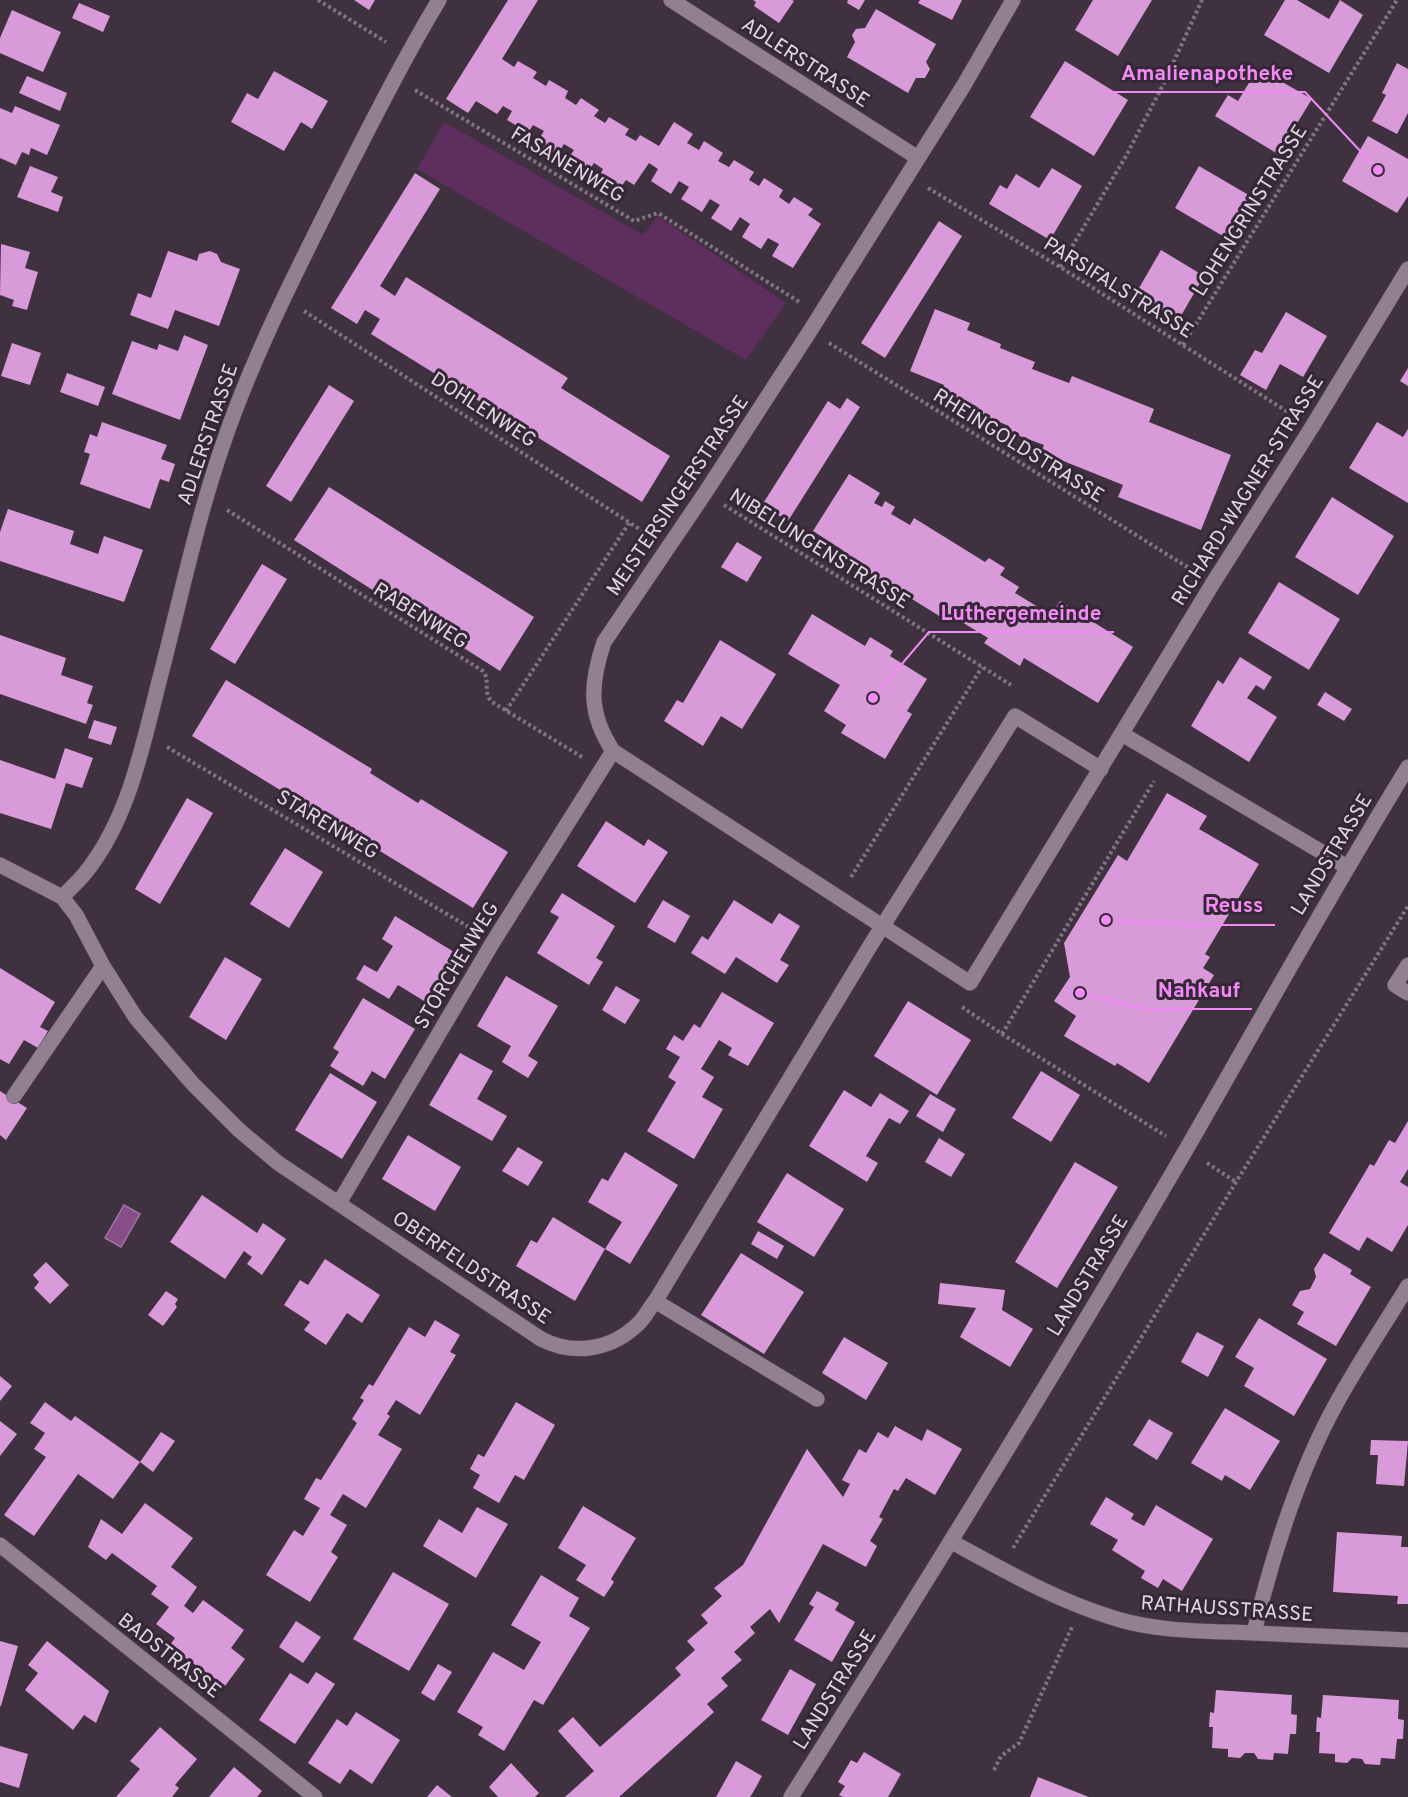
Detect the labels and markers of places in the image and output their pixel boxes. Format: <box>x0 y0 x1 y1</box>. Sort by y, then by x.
callout: Amalienapotheke <box>1109 53 1305 92</box>
callout: Luthergemeinde <box>929 593 1114 632</box>
callout: Reuss <box>1192 886 1275 925</box>
callout: Nahkauf <box>1145 970 1252 1009</box>

